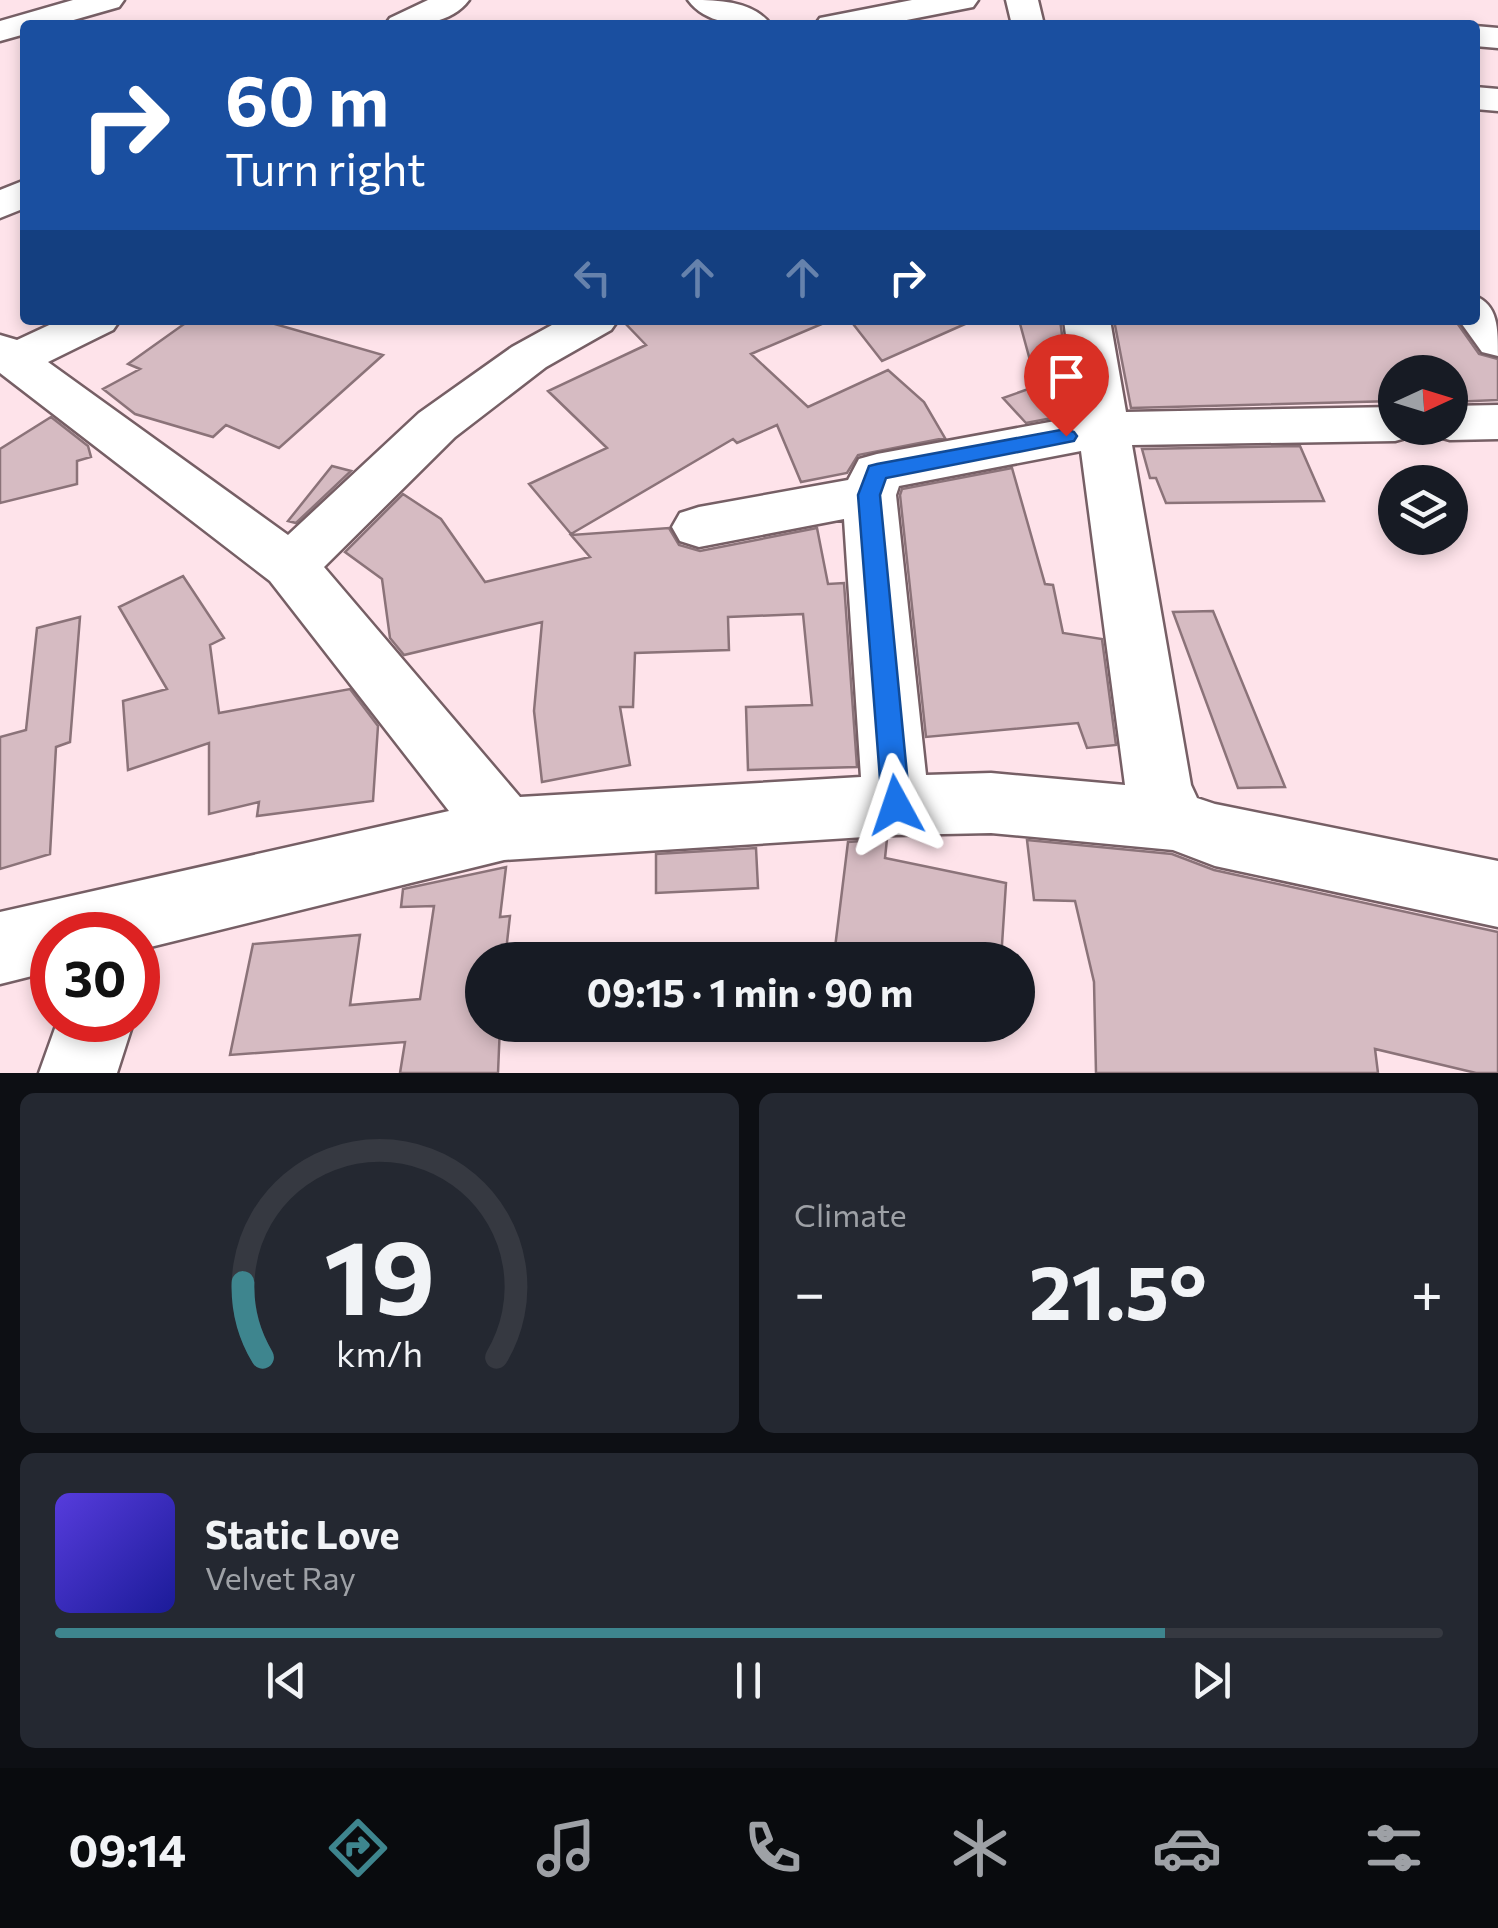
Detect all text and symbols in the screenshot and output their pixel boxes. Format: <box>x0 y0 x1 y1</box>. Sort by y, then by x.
text: 60 m <box>225 55 389 140</box>
icon: right <box>60 60 190 190</box>
text: Turn right <box>225 140 426 195</box>
icon: left <box>565 250 620 305</box>
icon: ahead <box>670 250 725 305</box>
icon: ahead <box>775 250 830 305</box>
icon: right <box>880 250 935 305</box>
pin <box>1024 334 1109 437</box>
icon: arrive <box>1039 349 1094 404</box>
north arrow <box>1378 355 1468 445</box>
map controls <box>1378 355 1468 555</box>
button: layers <box>1378 465 1468 555</box>
position arrow <box>844 753 948 857</box>
speed limit sign: 30 <box>30 912 160 1042</box>
text: 09:15 · 1 min · 90 m <box>587 968 913 1015</box>
text: Climate <box>794 1194 907 1234</box>
text: 19 <box>324 1209 435 1336</box>
text: 21.5° <box>1029 1244 1207 1335</box>
text: − <box>794 1257 825 1324</box>
text: + <box>1411 1257 1443 1324</box>
text: km/h <box>336 1331 423 1374</box>
text: Static Love <box>205 1510 400 1557</box>
text: Velvet Ray <box>205 1557 356 1597</box>
icon: previous <box>259 1653 314 1708</box>
icon: pause <box>721 1653 776 1708</box>
icon: next <box>1184 1653 1239 1708</box>
icon: directions <box>323 1813 393 1883</box>
icon: music <box>531 1813 601 1883</box>
icon: phone <box>738 1813 808 1883</box>
icon: climate <box>945 1813 1015 1883</box>
icon: car <box>1152 1813 1222 1883</box>
icon: filters <box>1359 1813 1429 1883</box>
text: 09:14 <box>69 1821 186 1876</box>

